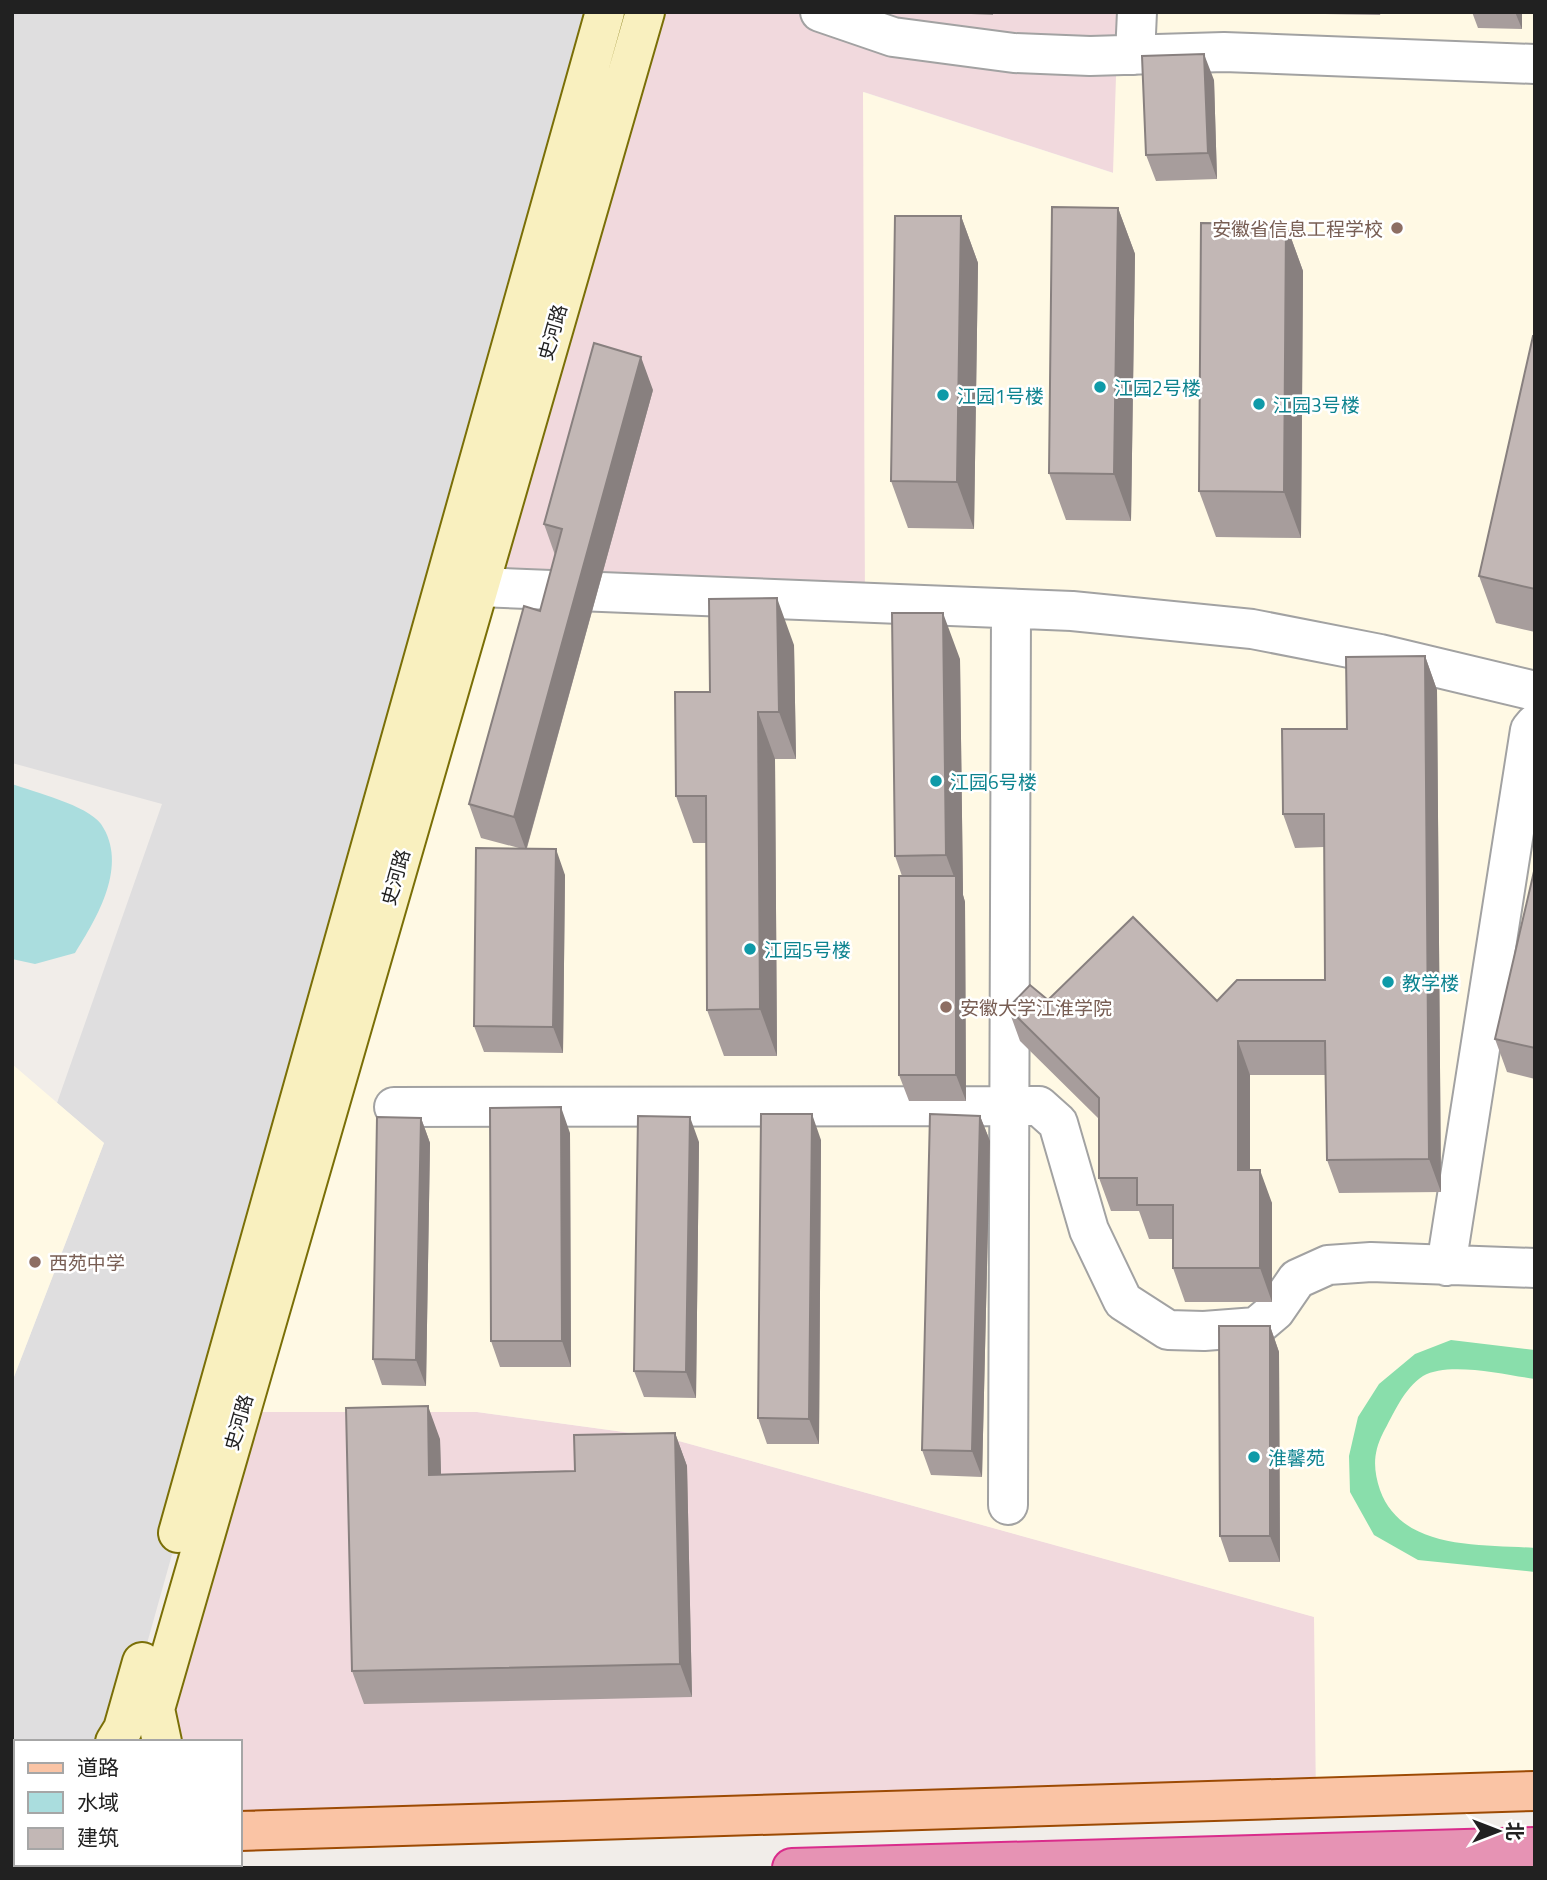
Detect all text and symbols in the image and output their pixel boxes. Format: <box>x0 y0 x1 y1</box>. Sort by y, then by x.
place label: 安徽省信息工程学校 <box>1212 214 1383 243</box>
marker: 安徽省信息工程学校 <box>1389 220 1405 236</box>
street label: 史河路 <box>530 301 574 363</box>
place label: 江园2号楼 <box>1114 373 1201 402</box>
marker: 江园2号楼 <box>1092 379 1108 395</box>
place label: 江园1号楼 <box>957 381 1044 410</box>
marker: 江园1号楼 <box>935 387 951 403</box>
place label: 江园3号楼 <box>1273 390 1360 419</box>
marker: 江园3号楼 <box>1251 396 1267 412</box>
place label: 江园6号楼 <box>950 767 1037 796</box>
marker: 江园6号楼 <box>928 773 944 789</box>
street label: 史河路 <box>373 846 417 908</box>
place label: 江园5号楼 <box>764 935 851 964</box>
marker: 江园5号楼 <box>742 941 758 957</box>
place label: 教学楼 <box>1402 968 1459 997</box>
marker: 教学楼 <box>1380 974 1396 990</box>
place label: 安徽大学江淮学院 <box>960 993 1112 1022</box>
marker: 安徽大学江淮学院 <box>938 999 954 1015</box>
place label: 西苑中学 <box>49 1248 125 1277</box>
marker: 西苑中学 <box>27 1254 43 1270</box>
street label: 史河路 <box>216 1391 260 1453</box>
place label: 淮馨苑 <box>1268 1443 1325 1472</box>
marker: 淮馨苑 <box>1246 1449 1262 1465</box>
legend <box>14 1740 242 1866</box>
text: 道路 <box>77 1751 119 1783</box>
text: 水域 <box>77 1786 119 1818</box>
north arrow <box>1463 1796 1533 1866</box>
text: 建筑 <box>77 1821 119 1853</box>
text: 北 <box>1501 1821 1530 1841</box>

